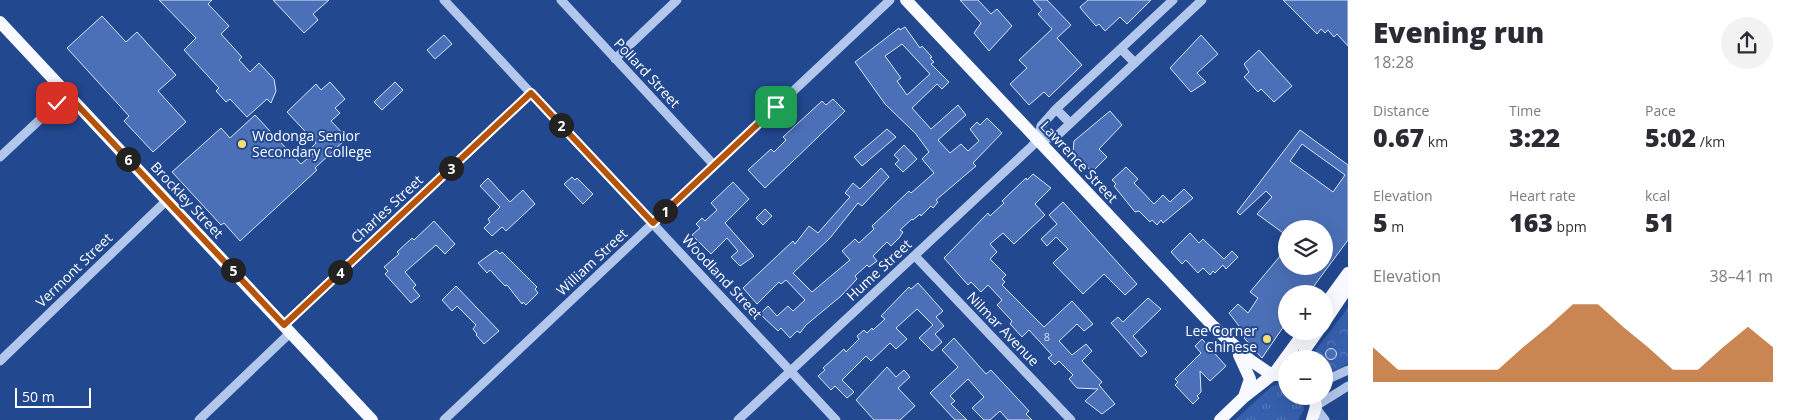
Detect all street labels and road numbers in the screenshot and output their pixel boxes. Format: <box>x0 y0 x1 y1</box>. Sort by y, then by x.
street label: Pollard Street <box>610 34 685 112</box>
street label: Lawrence Street <box>1036 117 1122 207</box>
street label: Brockley Street <box>147 157 228 242</box>
street label: Charles Street <box>347 170 427 247</box>
street label: William Street <box>552 224 631 299</box>
street label: Vermont Street <box>31 228 116 311</box>
street label: Woodland Street <box>678 230 767 323</box>
street label: Hume Street <box>842 235 915 305</box>
street label: Nilmar Avenue <box>963 287 1044 370</box>

